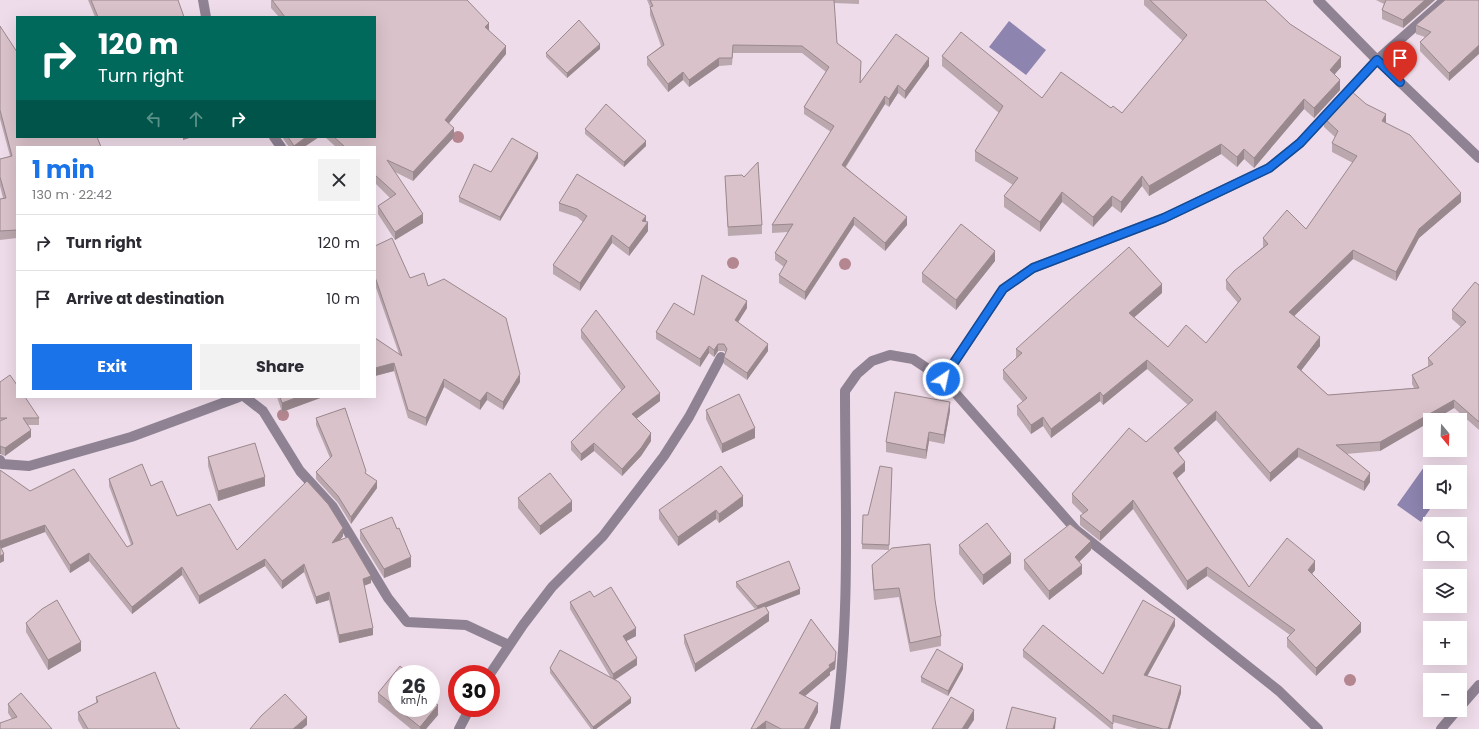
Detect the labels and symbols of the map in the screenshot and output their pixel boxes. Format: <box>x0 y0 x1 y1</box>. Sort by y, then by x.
pin <box>1383 41 1417 82</box>
position arrow <box>922 358 964 400</box>
north arrow <box>1423 413 1467 457</box>
speed limit sign: 30 <box>448 665 500 717</box>

